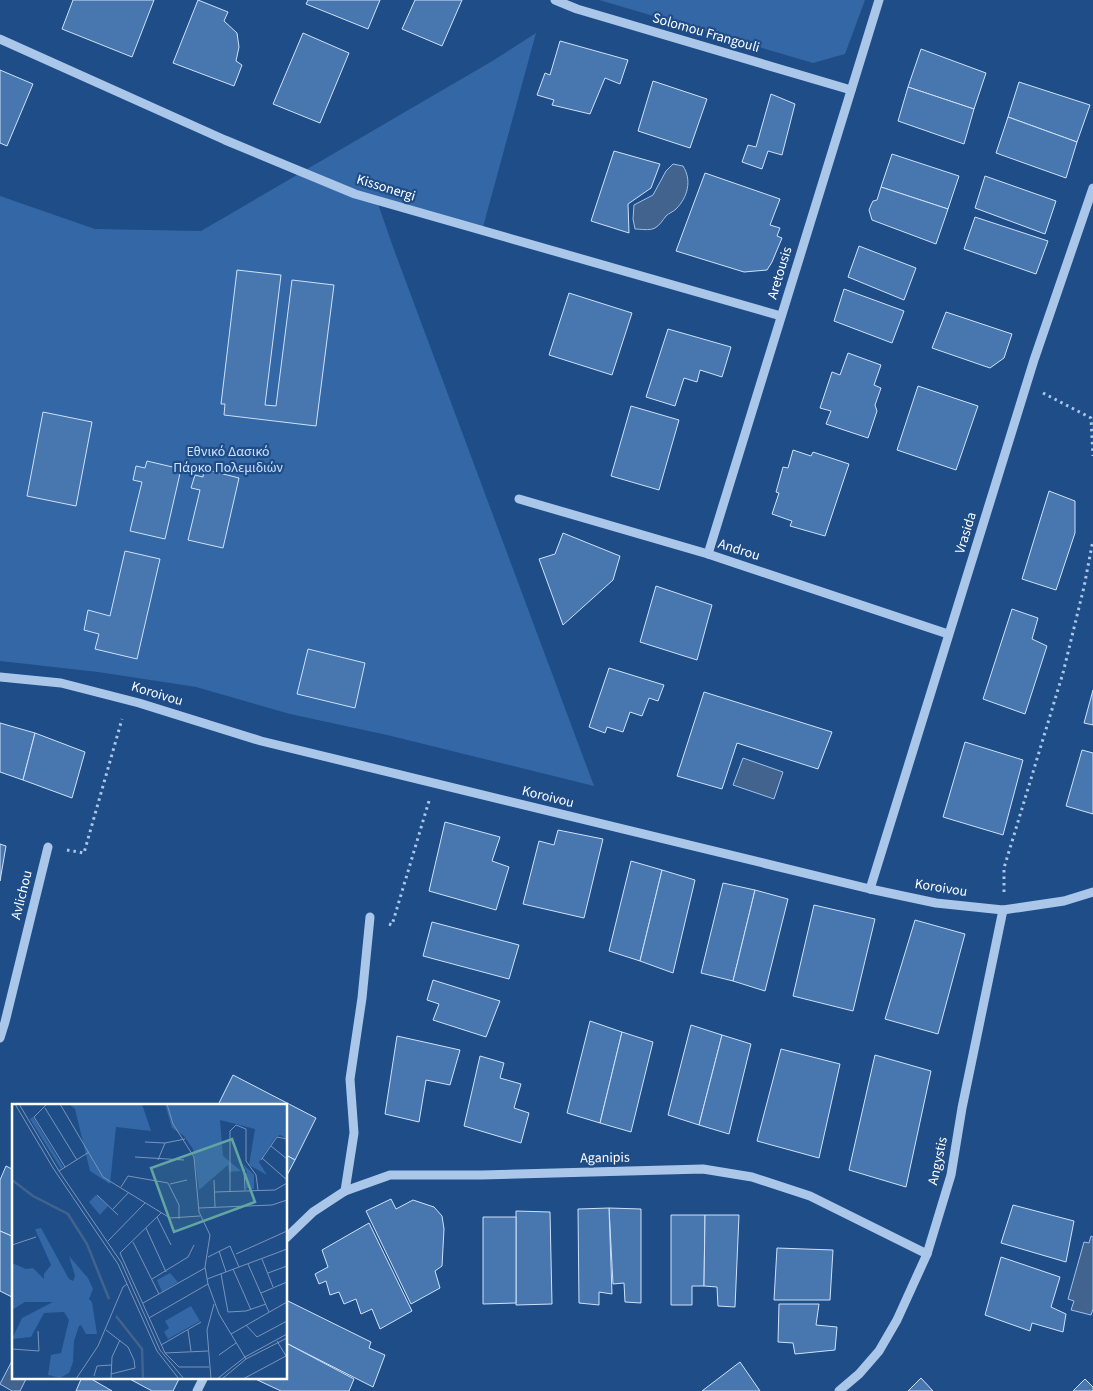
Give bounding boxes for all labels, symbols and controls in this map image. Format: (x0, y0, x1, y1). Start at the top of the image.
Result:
street label: Solomou Frangouli (650, 8, 762, 58)
street label: Kissonergi (354, 170, 418, 206)
street label: Aretousis (763, 244, 798, 302)
park label: Εθνικό Δασικό Πάρκο Πολεμιδιών (173, 442, 283, 478)
street label: Vrasida (950, 510, 982, 556)
street label: Androu (715, 534, 763, 566)
street label: Koroivou (129, 677, 185, 711)
street label: Koroivou (520, 781, 576, 813)
street label: Avlichou (6, 868, 38, 922)
street label: Koroivou (913, 874, 969, 902)
inset map (12, 1104, 288, 1378)
street label: Angystis (923, 1135, 953, 1187)
street label: Aganipis (580, 1148, 630, 1168)

